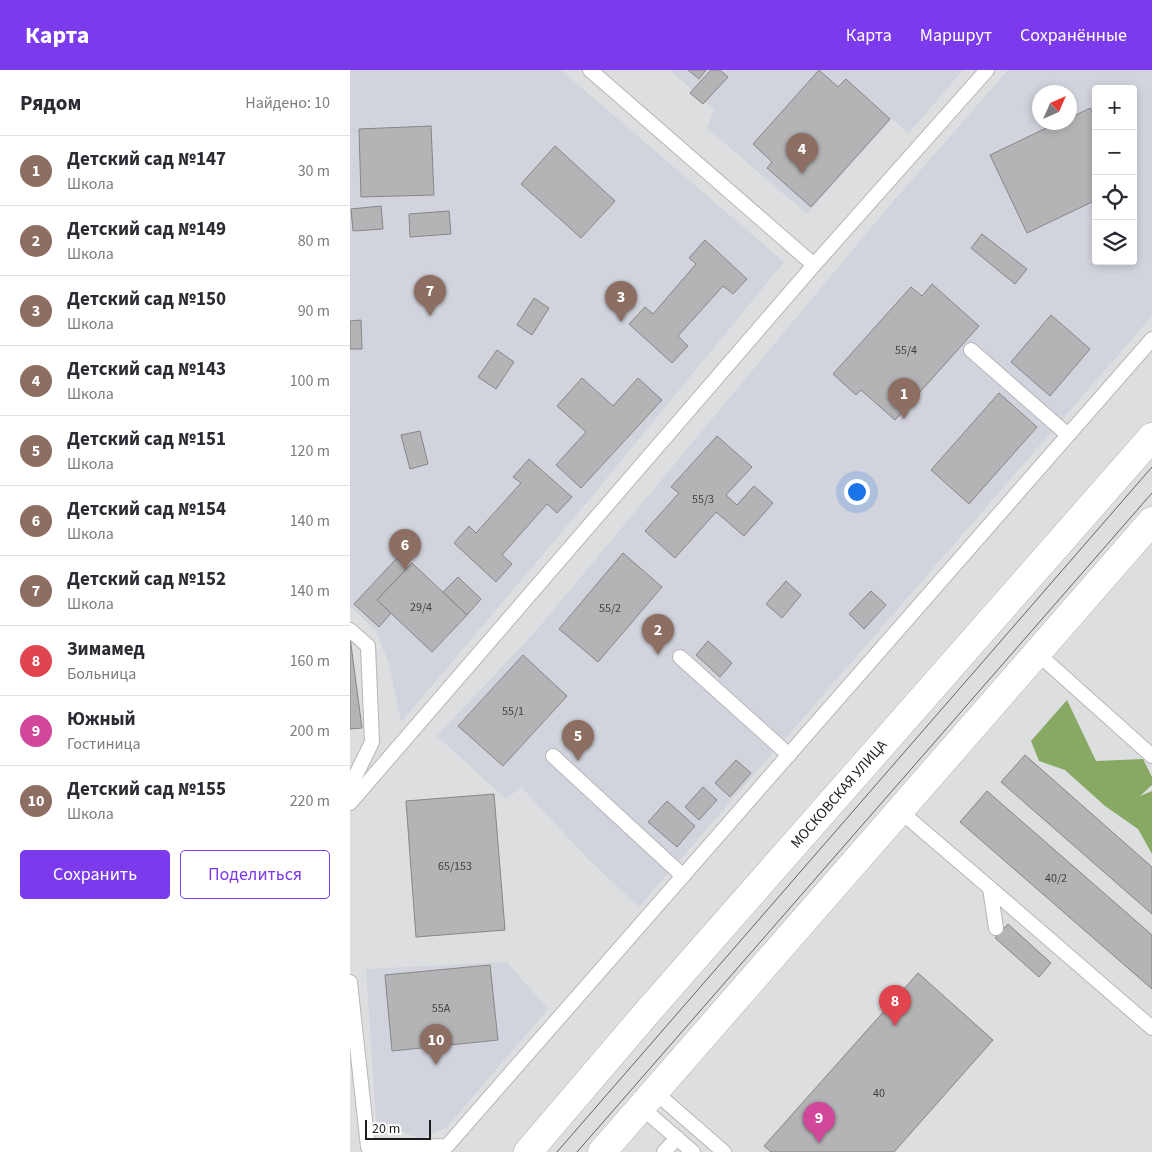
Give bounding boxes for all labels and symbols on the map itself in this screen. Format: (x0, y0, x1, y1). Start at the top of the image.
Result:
north arrow (1032, 85, 1077, 130)
pin: 4 (786, 133, 818, 174)
pin: 7 (414, 275, 446, 316)
pin: 3 (605, 281, 637, 322)
house number: 55/4 (895, 342, 917, 359)
pin: 1 (888, 378, 920, 419)
your location (844, 479, 870, 505)
house number: 55/3 (692, 491, 714, 508)
pin: 6 (389, 529, 421, 570)
house number: 29/4 (410, 599, 432, 616)
house number: 55/2 (599, 600, 621, 617)
pin: 2 (642, 614, 674, 655)
house number: 55/1 (502, 703, 524, 720)
pin: 5 (562, 720, 594, 761)
street label: МОСКОВСКАЯ УЛИЦА (786, 735, 893, 853)
house number: 65/153 (438, 858, 472, 875)
house number: 40/2 (1045, 870, 1067, 887)
pin: 8 (879, 985, 911, 1026)
house number: 55А (432, 1000, 451, 1017)
pin: 10 (420, 1024, 452, 1065)
house number: 40 (873, 1085, 885, 1102)
pin: 9 (803, 1102, 835, 1143)
scale bar (365, 1117, 431, 1140)

